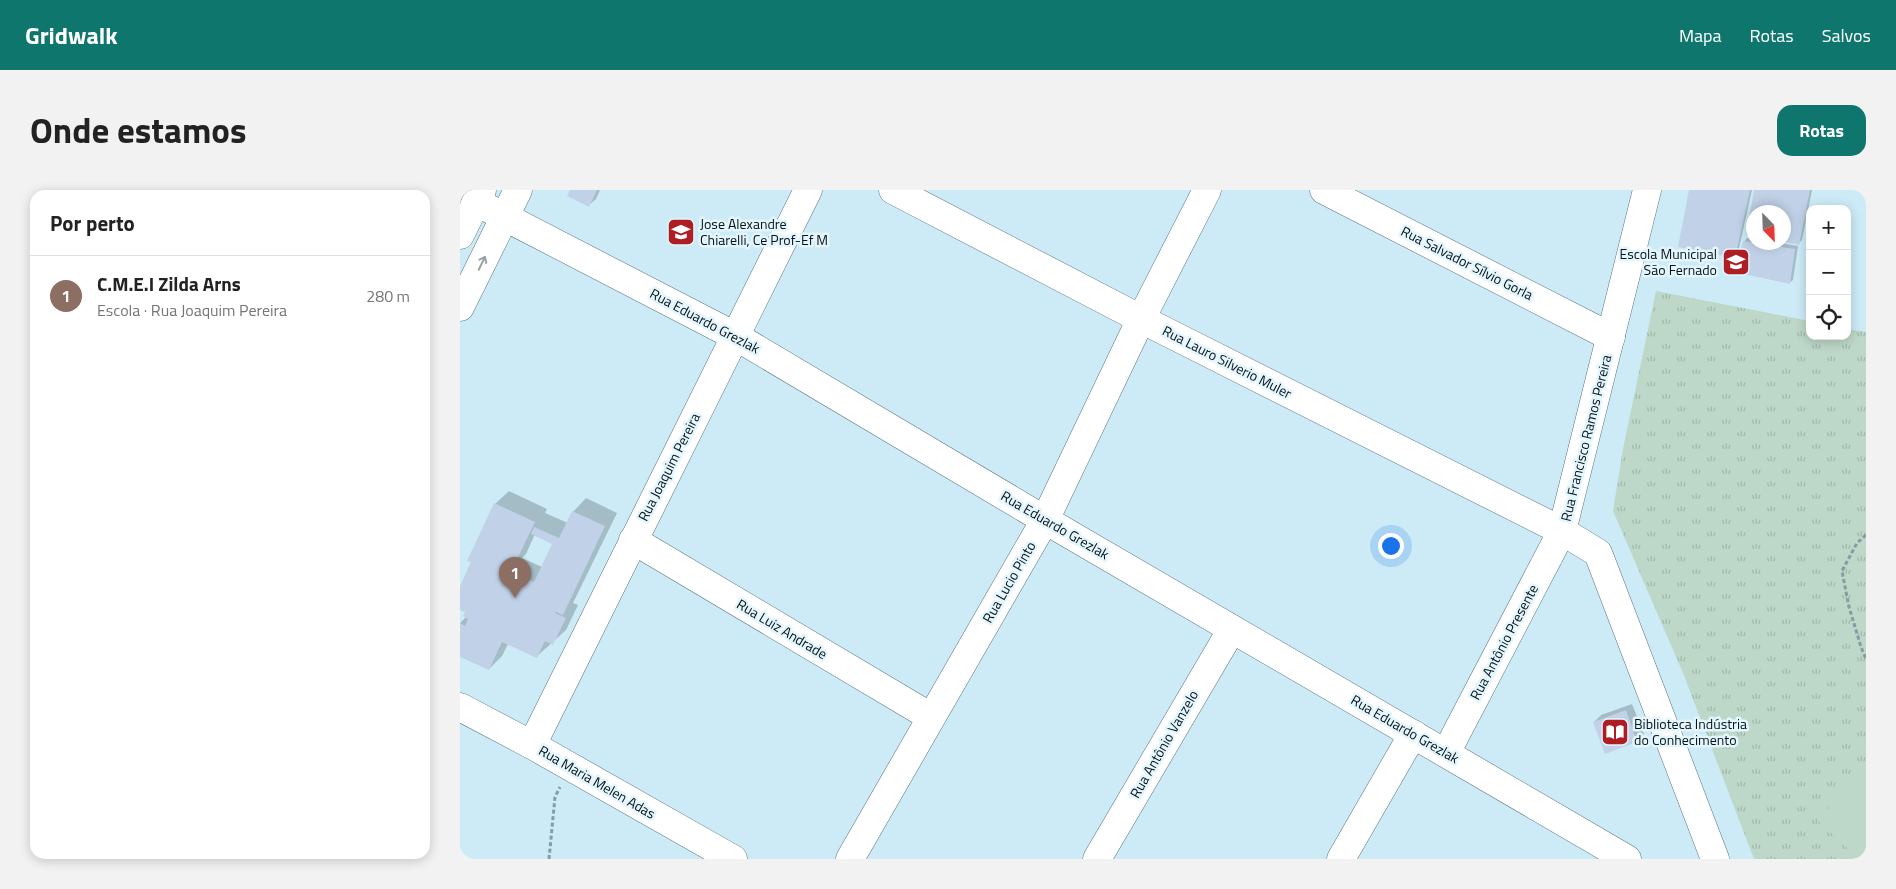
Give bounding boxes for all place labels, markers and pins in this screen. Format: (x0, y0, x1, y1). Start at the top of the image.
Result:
place label: Jose Alexandre Chiarelli, Ce Prof-Ef M (700, 213, 828, 250)
school or university icon: Jose Alexandre Chiarelli, Ce Prof-Ef M (666, 217, 696, 247)
place label: Escola Municipal São Fernado (1619, 243, 1717, 280)
school or university icon: Escola Municipal São Fernado (1721, 247, 1751, 277)
pin: 1 (499, 557, 531, 598)
place label: Biblioteca Indústria do Conhecimento (1634, 713, 1747, 750)
library icon: Biblioteca Indústria do Conhecimento (1600, 717, 1630, 747)

